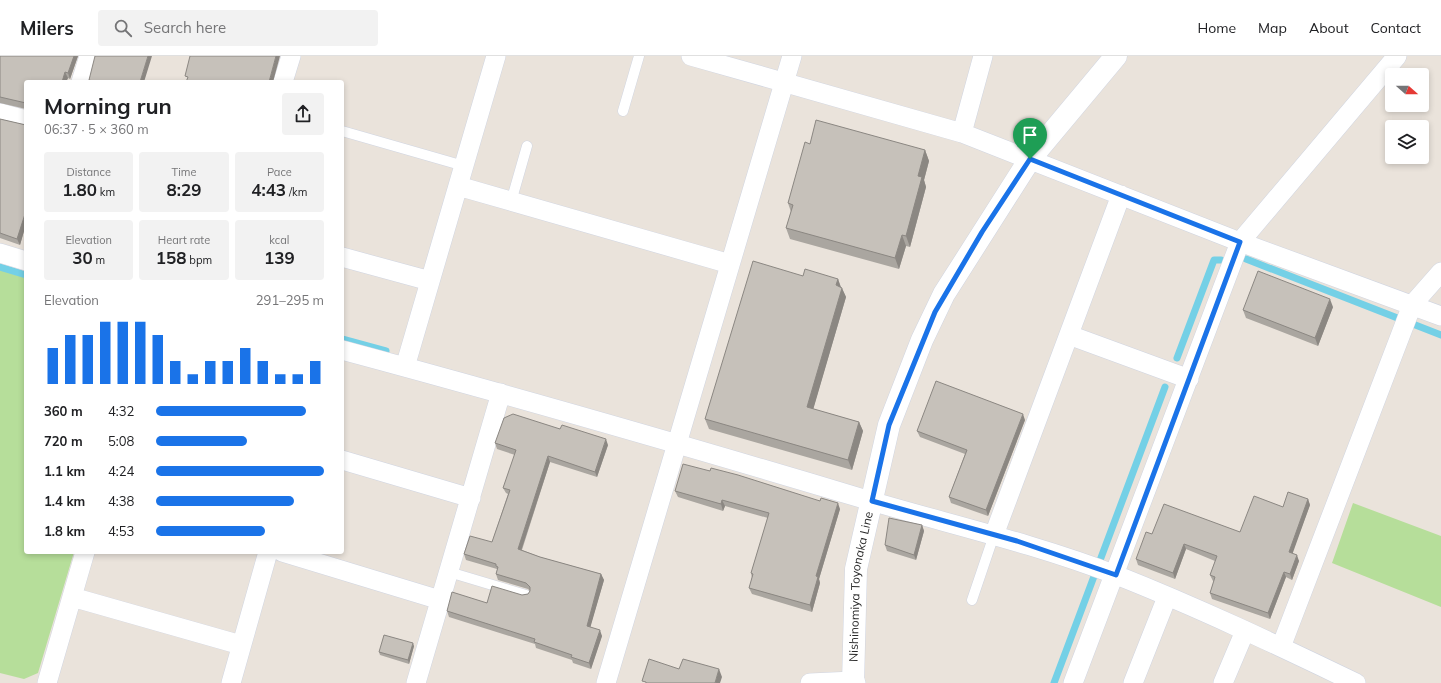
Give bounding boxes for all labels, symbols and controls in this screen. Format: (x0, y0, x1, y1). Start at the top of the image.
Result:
search box (98, 10, 378, 46)
text: Milers (20, 16, 74, 40)
icon: search (112, 17, 134, 39)
text: Search here (144, 18, 226, 37)
text: Home (1197, 19, 1236, 37)
text: Map (1258, 19, 1287, 37)
text: About (1309, 19, 1349, 37)
text: Contact (1371, 19, 1421, 37)
north arrow (1385, 68, 1429, 112)
map controls (1385, 68, 1429, 164)
text: Morning run (44, 92, 172, 120)
button: share (282, 93, 324, 135)
pin (1013, 118, 1047, 159)
button: layers (1385, 120, 1429, 164)
text: 06:37 · 5 × 360 m (44, 121, 149, 137)
icon: arrive (1019, 124, 1041, 146)
text: Distance (66, 165, 111, 179)
text: Time (172, 165, 196, 179)
text: Pace (267, 165, 292, 179)
text: 1.80 (62, 179, 97, 200)
text: 8:29 (167, 179, 201, 200)
text: 4:43 (251, 179, 286, 200)
text: km (97, 185, 115, 199)
text: /km (286, 185, 307, 199)
text: Elevation (65, 233, 112, 247)
text: Heart rate (158, 233, 210, 247)
text: kcal (269, 233, 289, 247)
text: 30 (72, 247, 93, 268)
text: 158 (156, 247, 186, 268)
text: 139 (264, 247, 295, 268)
text: m (93, 253, 105, 267)
text: bpm (186, 253, 212, 267)
text: Elevation (44, 292, 99, 308)
text: 291–295 m (256, 292, 324, 308)
text: 360 m (44, 403, 83, 419)
text: 4:32 (108, 403, 134, 419)
text: 720 m (44, 433, 83, 449)
text: 5:08 (108, 433, 134, 449)
text: 1.1 km (44, 463, 85, 479)
text: 4:24 (108, 463, 134, 479)
text: 1.4 km (44, 493, 85, 509)
text: 4:38 (108, 493, 134, 509)
street label: Nishinomiya Toyonaka Line (846, 510, 876, 662)
text: 1.8 km (44, 523, 85, 539)
text: 4:53 (108, 523, 134, 539)

